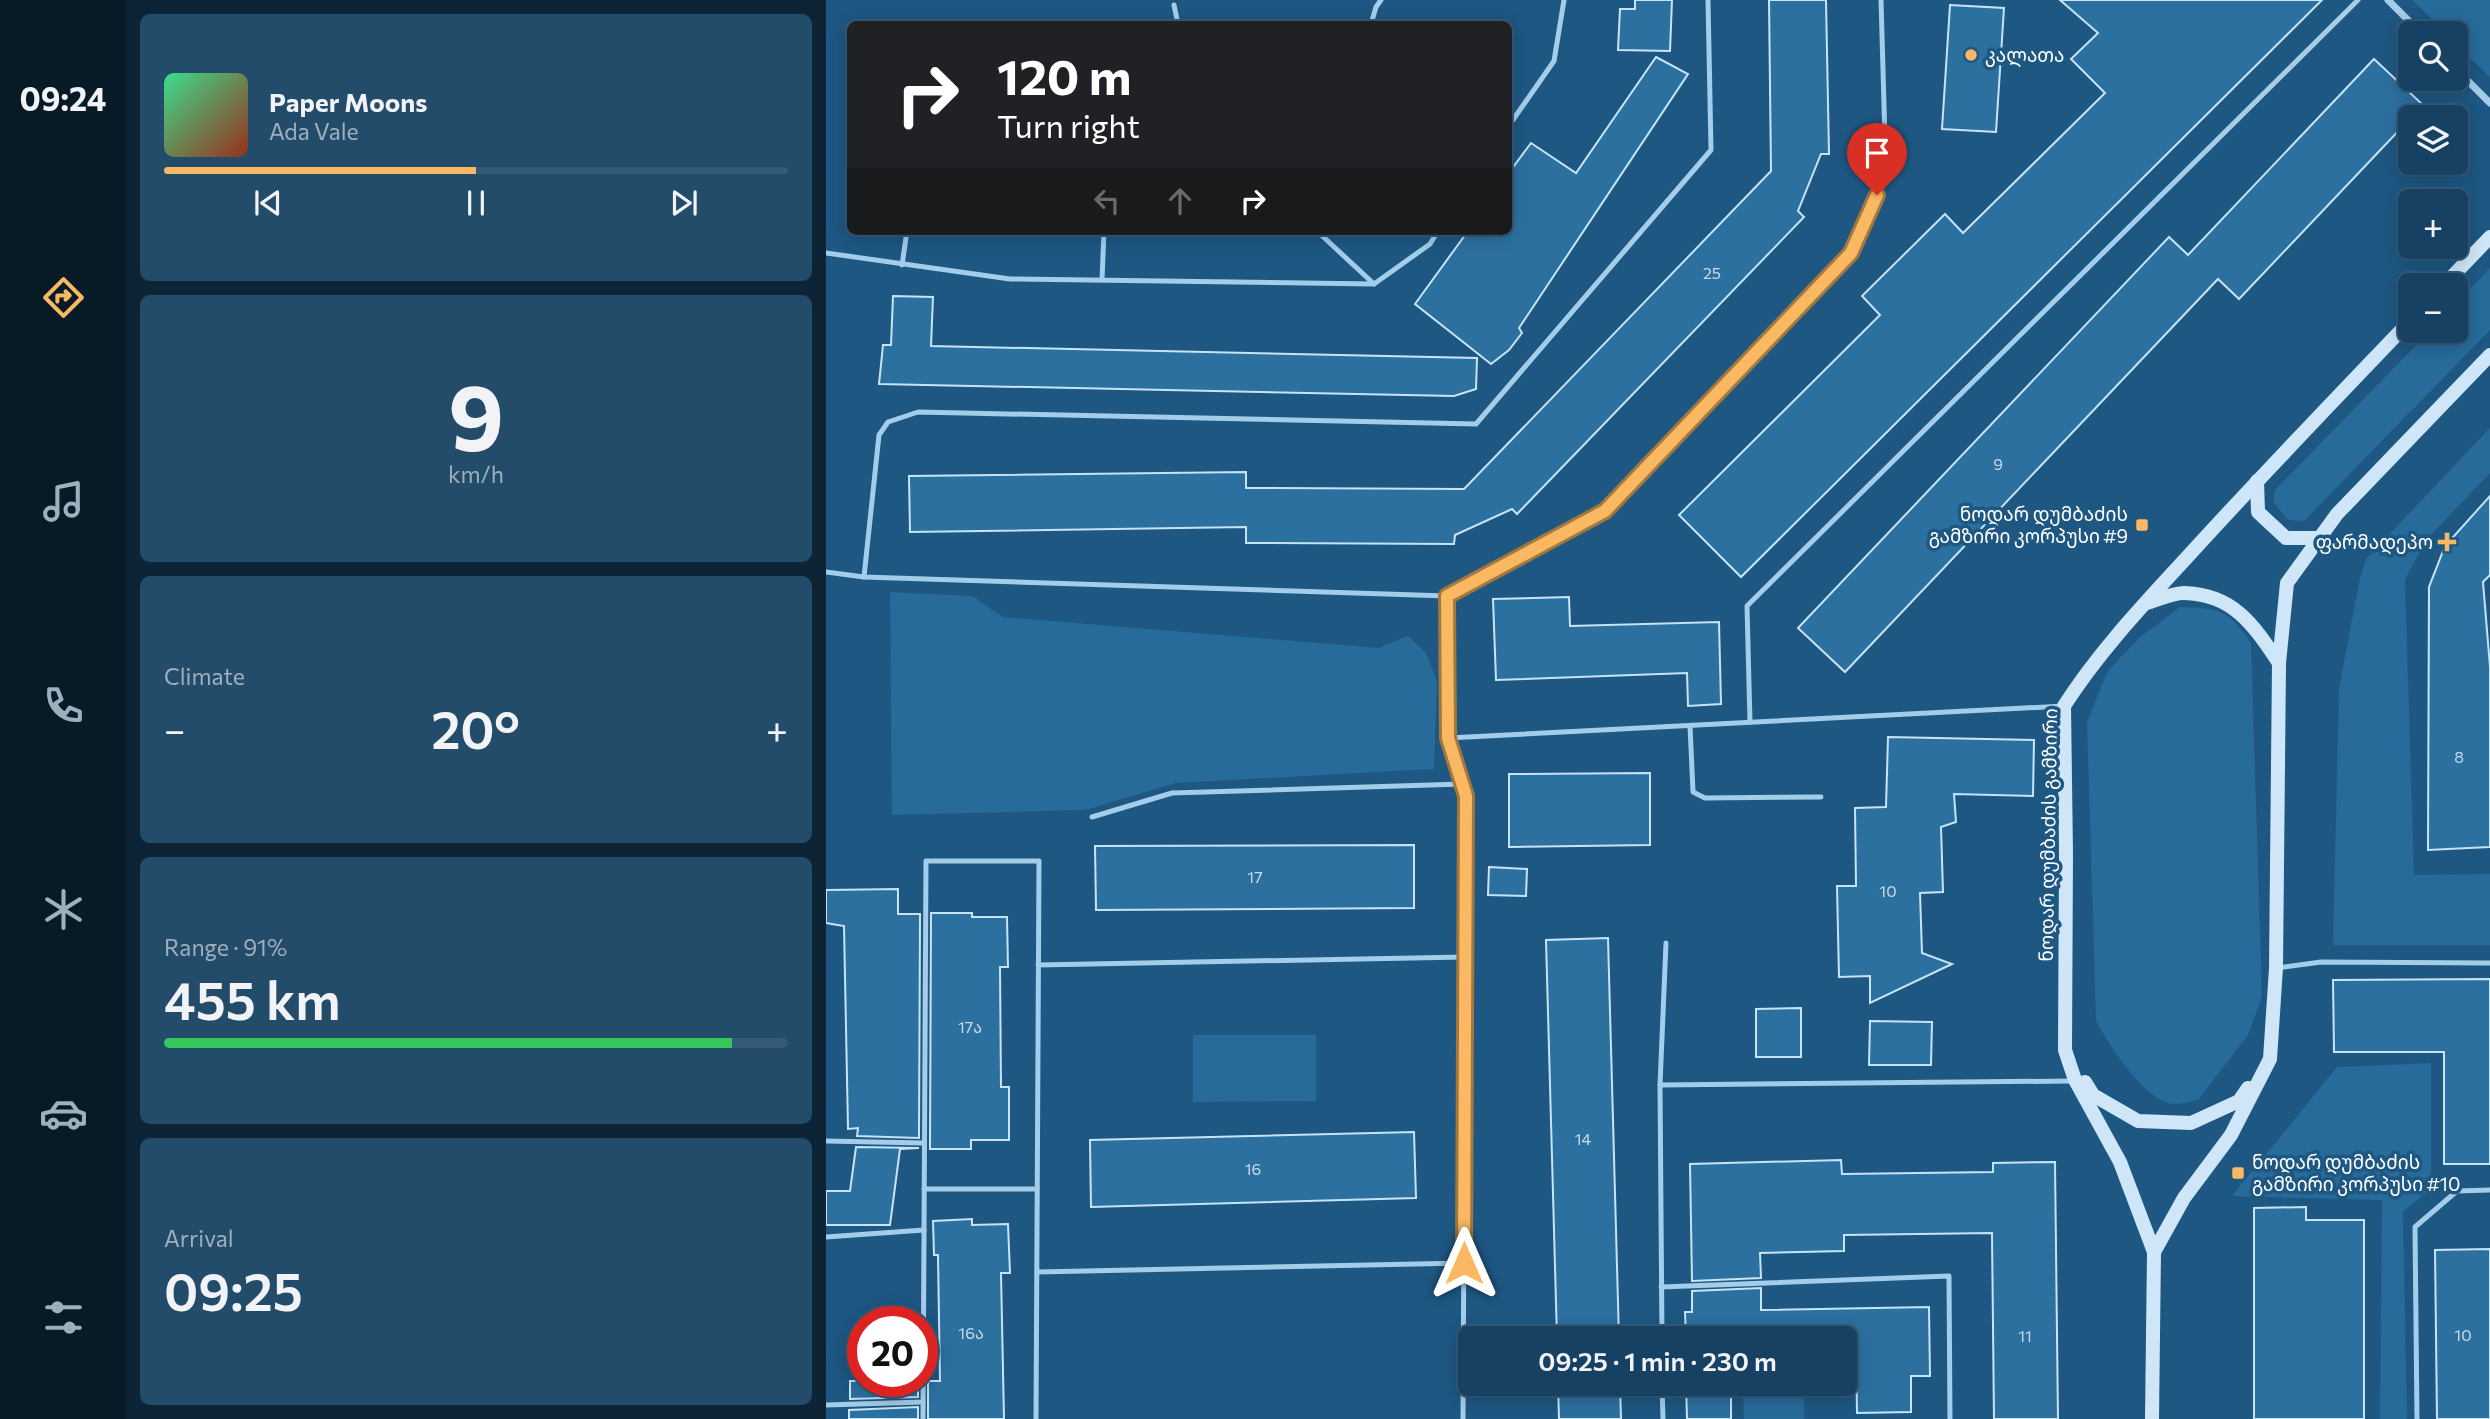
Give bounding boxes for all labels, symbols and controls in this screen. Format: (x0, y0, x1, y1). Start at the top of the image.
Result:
map controls (2398, 21, 2468, 343)
button: search (2398, 21, 2468, 91)
place label: კალათა (1985, 43, 2064, 68)
text: 120 m (997, 45, 1131, 105)
marker: კალათა (1963, 47, 1979, 63)
icon: right (882, 49, 973, 140)
text: 09:24 (20, 78, 106, 118)
text: Paper Moons (269, 86, 427, 117)
text: Turn right (997, 105, 1140, 145)
button: layers (2398, 105, 2468, 175)
text: Ada Vale (269, 117, 359, 145)
pin (1847, 123, 1907, 195)
icon: arrive (1858, 134, 1896, 172)
icon: left (1088, 182, 1126, 220)
icon: ahead (1161, 182, 1199, 220)
icon: right (1234, 182, 1272, 220)
icon: previous (249, 184, 287, 222)
icon: pause (457, 184, 495, 222)
icon: next (665, 184, 703, 222)
button: + (2398, 189, 2468, 259)
house number: 25 (1703, 263, 1721, 282)
icon: directions (39, 273, 88, 322)
button: − (2398, 273, 2468, 343)
text: 9 (448, 358, 504, 470)
house number: 9 (1993, 454, 2003, 473)
text: km/h (448, 460, 504, 488)
icon: music (39, 477, 88, 526)
place label: ნოდარ დუმბაძის გამზირი კორპუსი #9 (1929, 502, 2128, 548)
marker: ნოდარ დუმბაძის გამზირი კორპუსი #9 (2134, 517, 2150, 533)
place label: ფარმადეპო (2316, 530, 2433, 555)
marker: ფარმადეპო (2439, 534, 2455, 550)
text: Climate (164, 662, 245, 690)
icon: phone (39, 681, 88, 730)
text: 20° (431, 696, 520, 760)
text: − (164, 705, 186, 752)
text: + (766, 705, 788, 752)
street label: ნოდარ დუმბაძის გამზირი (2034, 708, 2063, 962)
house number: 8 (2454, 747, 2464, 766)
house number: 17 (1247, 867, 1263, 886)
house number: 10 (1879, 881, 1897, 900)
icon: climate (39, 885, 88, 934)
text: Range · 91% (164, 933, 287, 961)
text: 455 km (164, 967, 341, 1031)
house number: 17ა (958, 1017, 982, 1036)
icon: car (39, 1089, 88, 1138)
house number: 14 (1575, 1129, 1592, 1148)
place label: ნოდარ დუმბაძის გამზირი კორპუსი #10 (2252, 1150, 2460, 1196)
house number: 16 (1245, 1159, 1261, 1178)
marker: ნოდარ დუმბაძის გამზირი კორპუსი #10 (2230, 1165, 2246, 1181)
text: Arrival (164, 1224, 234, 1252)
position arrow (1427, 1226, 1501, 1300)
text: 09:25 (164, 1258, 303, 1322)
icon: filters (39, 1293, 88, 1342)
speed limit sign: 20 (847, 1306, 938, 1397)
house number: 16ა (958, 1323, 984, 1342)
house number: 10 (2454, 1325, 2472, 1344)
house number: 11 (2018, 1326, 2032, 1345)
text: 09:25 · 1 min · 230 m (1538, 1345, 1777, 1376)

